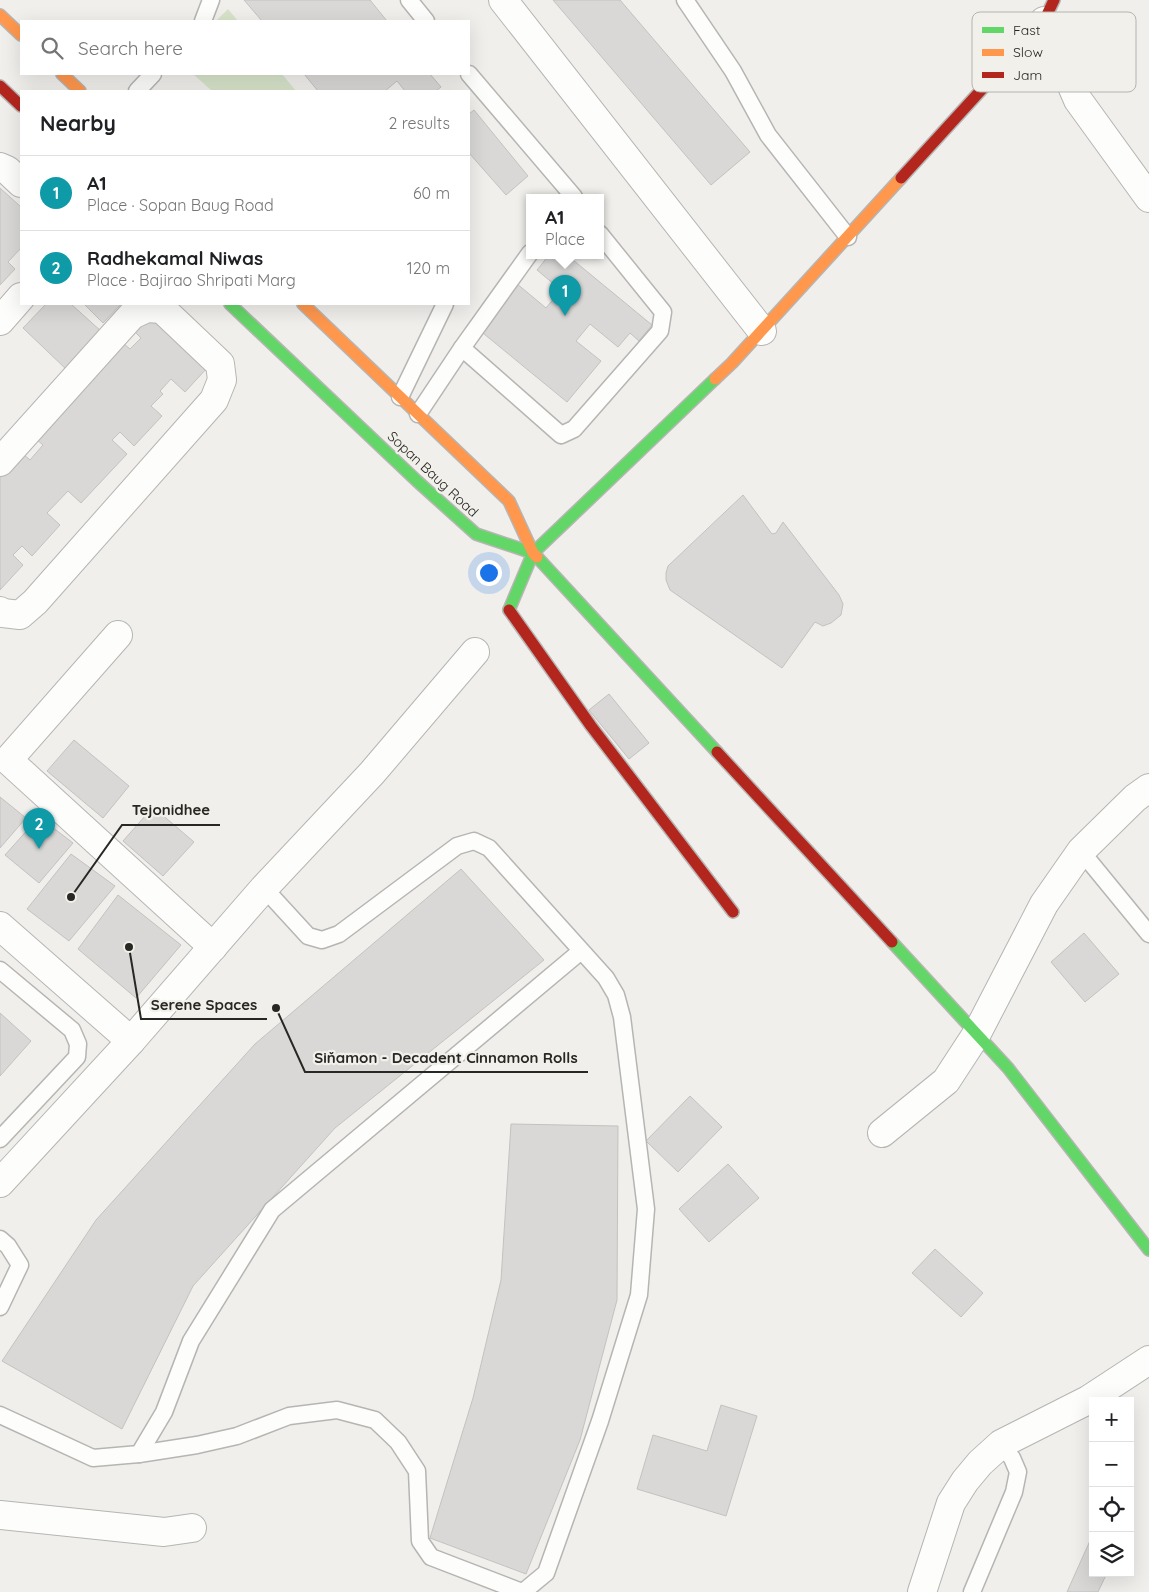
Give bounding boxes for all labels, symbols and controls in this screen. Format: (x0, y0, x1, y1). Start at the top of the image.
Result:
legend (972, 12, 1136, 92)
search box (20, 20, 470, 75)
text: Fast (1013, 21, 1041, 39)
icon: search (38, 34, 66, 62)
text: Search here (78, 36, 183, 60)
text: Slow (1013, 43, 1043, 61)
text: Jam (1013, 66, 1042, 84)
text: Nearby (40, 110, 116, 136)
text: 2 results (388, 113, 450, 133)
text: A1 (87, 171, 107, 195)
text: 1 (53, 183, 59, 203)
text: 60 m (413, 183, 450, 203)
popup (526, 194, 604, 259)
text: Place · Sopan Baug Road (87, 195, 274, 215)
text: A1 (545, 205, 564, 229)
text: Place (545, 229, 585, 249)
text: Radhekamal Niwas (87, 246, 263, 270)
text: 2 (51, 258, 61, 278)
text: 120 m (407, 258, 450, 278)
text: Place · Bajirao Shripati Marg (87, 270, 296, 290)
pin: 1 (549, 275, 581, 316)
street label: Sopan Baug Road (384, 427, 482, 521)
your location (476, 560, 502, 586)
callout: Tejonidhee (122, 795, 220, 825)
text: Tejonidhee (132, 800, 210, 819)
pin: 2 (23, 808, 55, 849)
callout: Serene Spaces (141, 989, 267, 1019)
text: Serene Spaces (151, 995, 257, 1014)
callout: Siňamon - Decadent Cinnamon Rolls (305, 1042, 588, 1072)
text: Siňamon - Decadent Cinnamon Rolls (314, 1048, 578, 1067)
map controls (1089, 1397, 1134, 1577)
button: + (1089, 1397, 1134, 1442)
button: − (1089, 1442, 1134, 1487)
button: locate (1089, 1487, 1134, 1532)
button: layers (1089, 1532, 1134, 1577)

